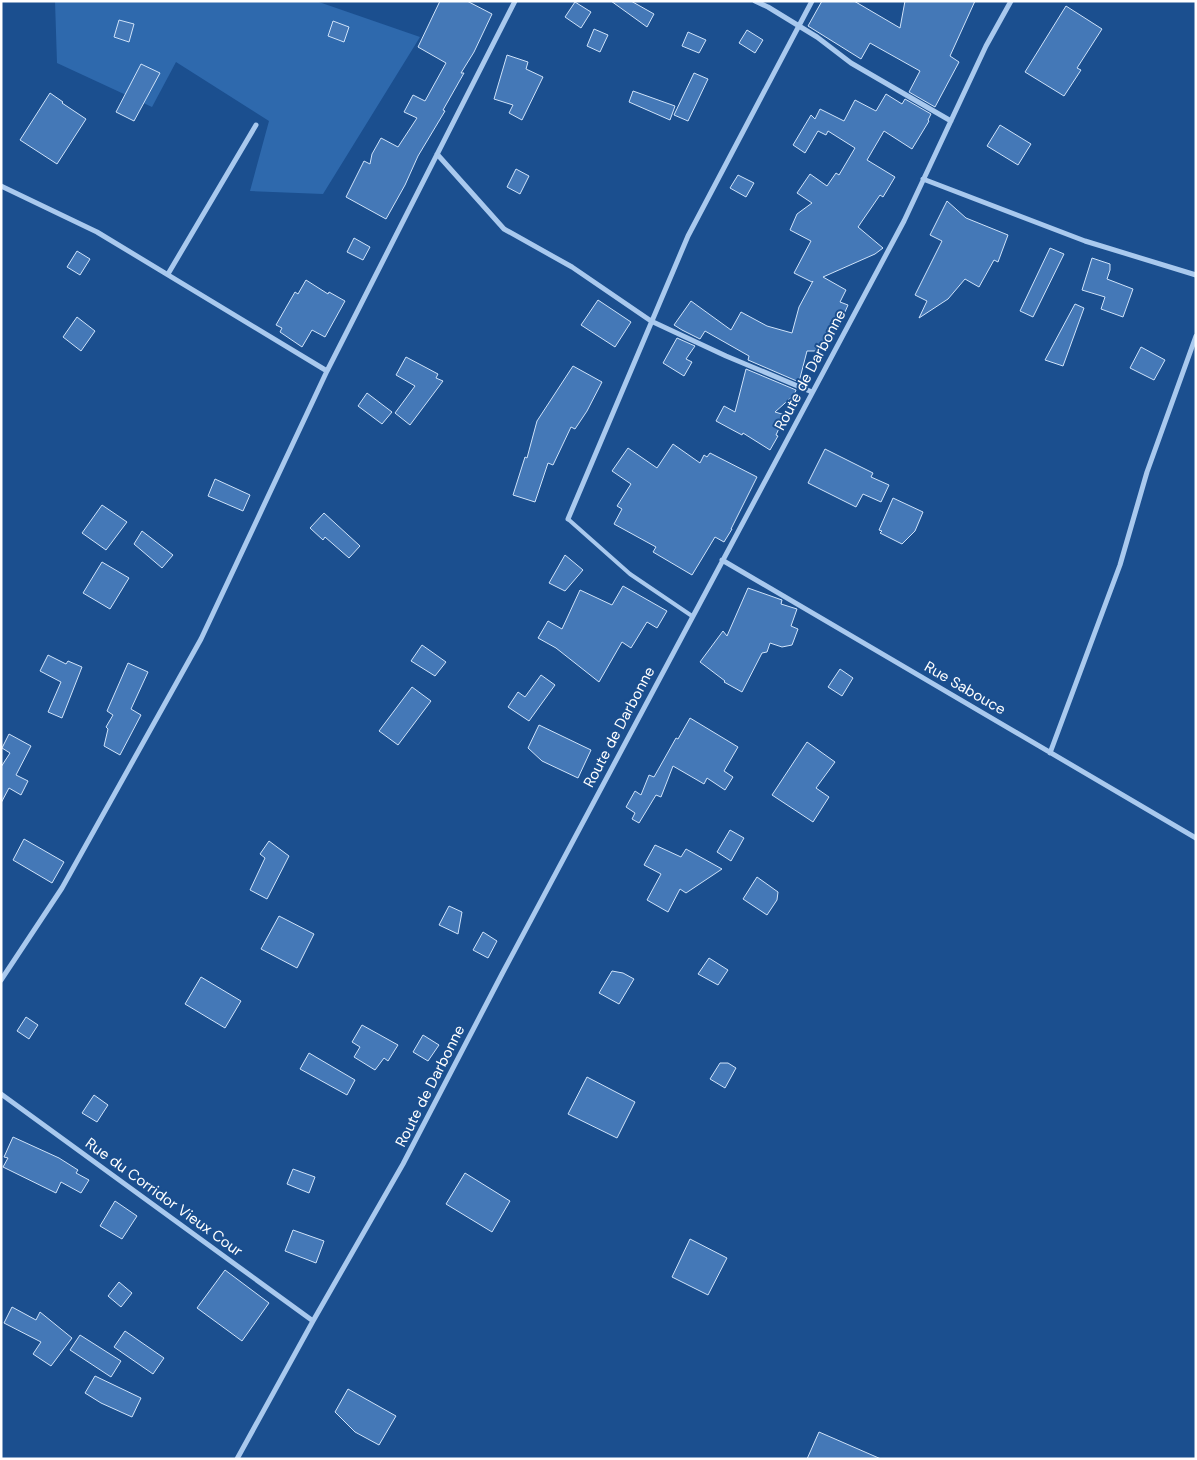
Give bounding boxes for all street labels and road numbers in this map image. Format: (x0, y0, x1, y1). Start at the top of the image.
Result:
street label: Route de Darbonne (770, 306, 850, 434)
street label: Rue Sabouce (921, 657, 1009, 719)
street label: Route de Darbonne (579, 663, 659, 791)
street label: Route de Darbonne (391, 1022, 469, 1150)
street label: Rue du Corridor Vieux Cour (81, 1133, 247, 1261)

